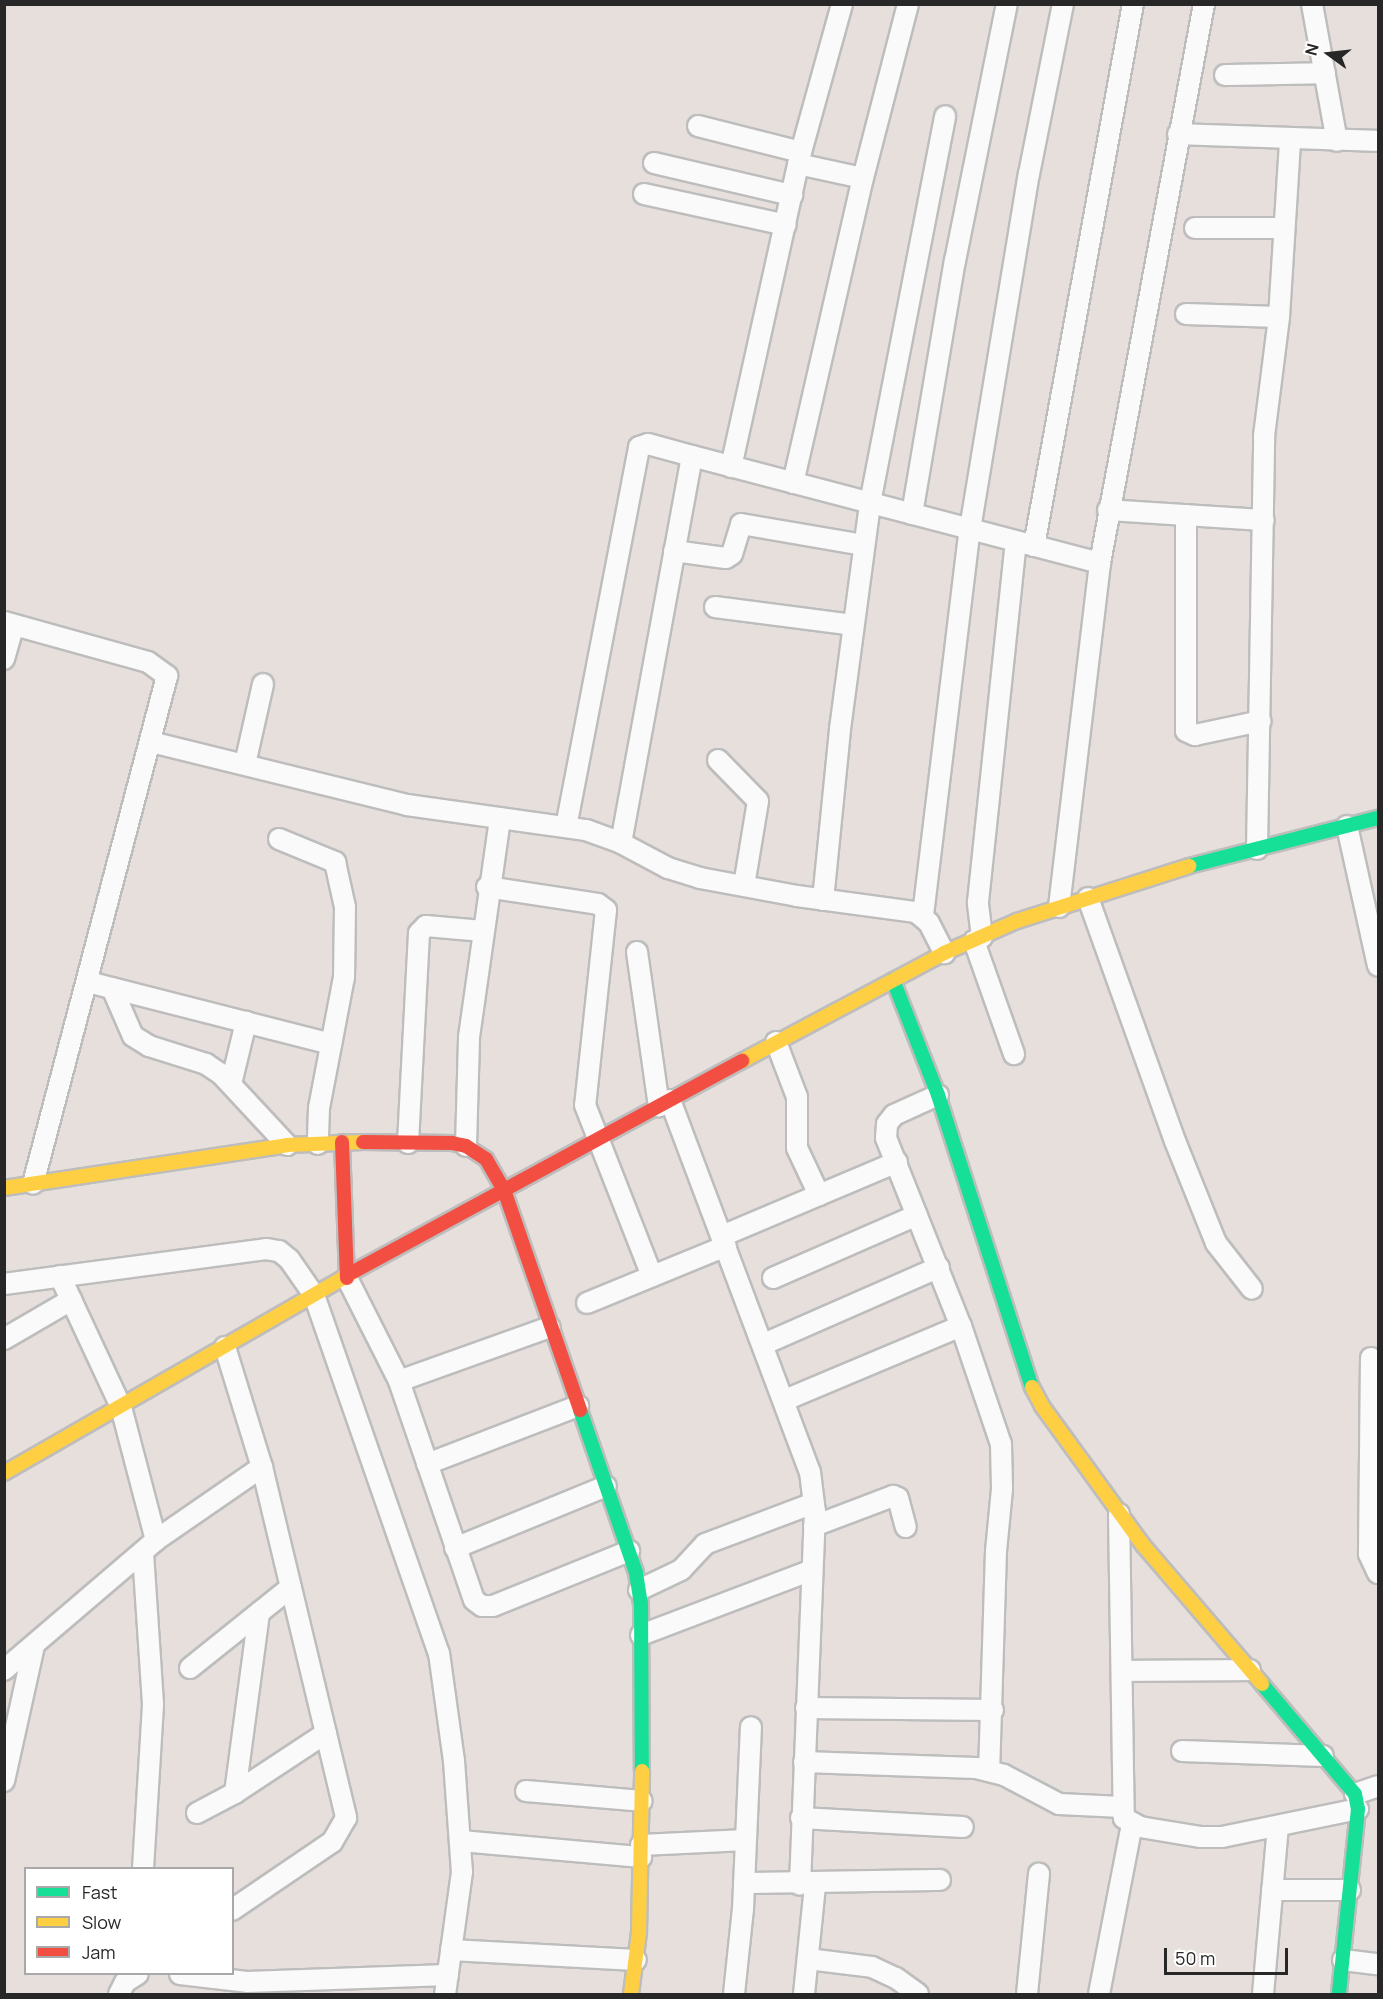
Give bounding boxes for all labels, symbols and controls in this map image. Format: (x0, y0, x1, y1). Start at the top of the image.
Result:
north arrow (1299, 24, 1359, 84)
text: N (1300, 41, 1324, 58)
legend (24, 1867, 234, 1975)
text: Fast (82, 1880, 117, 1904)
text: Slow (82, 1910, 121, 1934)
scale bar (1167, 1936, 1292, 1974)
text: Jam (82, 1940, 116, 1964)
text: 50 m (1175, 1946, 1215, 1970)

